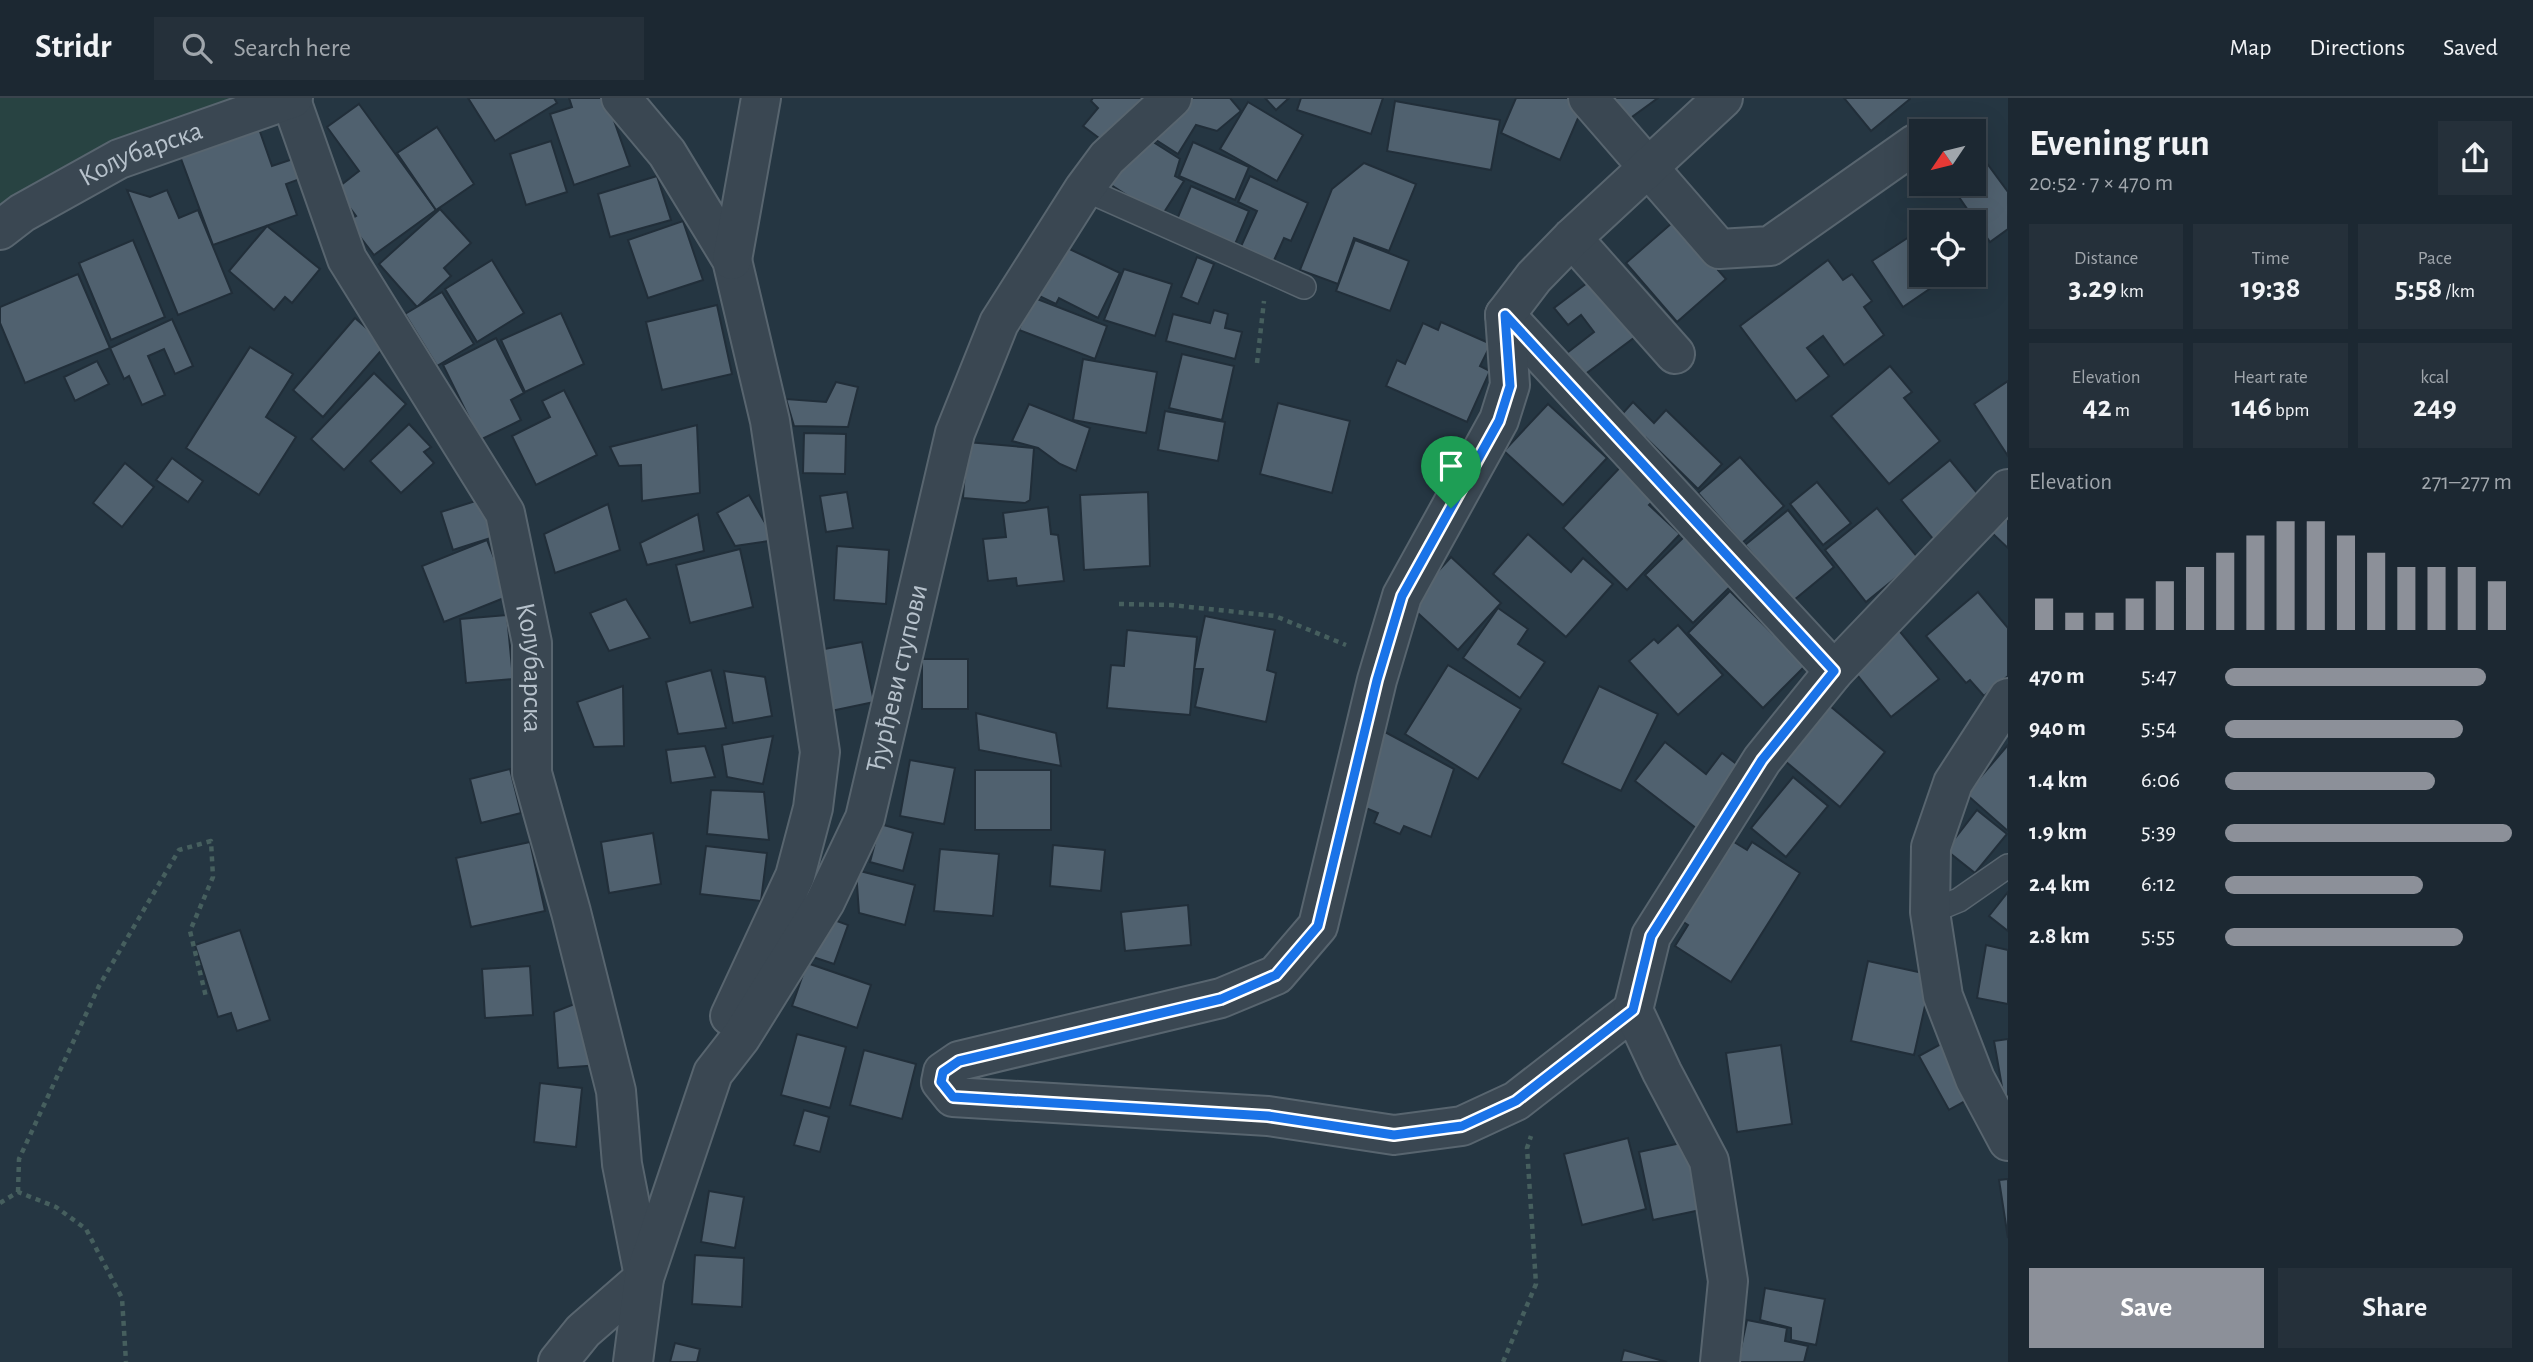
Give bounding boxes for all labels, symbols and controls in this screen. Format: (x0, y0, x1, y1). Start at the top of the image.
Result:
search box (154, 17, 644, 80)
icon: search (178, 29, 216, 67)
text: Stridr (35, 31, 112, 64)
text: Search here (234, 35, 351, 61)
text: Map (2229, 36, 2271, 60)
text: Directions (2309, 36, 2405, 60)
text: Saved (2443, 36, 2498, 60)
street label: Колубарска (74, 117, 206, 192)
north arrow (1909, 119, 1986, 196)
map controls (1909, 119, 1986, 287)
button: share (2438, 121, 2512, 195)
text: Evening run (2029, 125, 2210, 163)
text: 20:52 · 7 × 470 m (2029, 172, 2173, 195)
button: locate (1909, 210, 1986, 287)
text: Distance (2074, 249, 2138, 268)
text: Time (2252, 249, 2289, 268)
text: Pace (2418, 249, 2452, 268)
text: 3.29 (2068, 273, 2117, 303)
text: 19:38 (2241, 273, 2300, 303)
text: 5:58 (2395, 273, 2442, 303)
text: km (2117, 282, 2144, 301)
text: /km (2442, 282, 2475, 301)
text: Elevation (2072, 368, 2141, 387)
text: Heart rate (2233, 368, 2308, 387)
text: kcal (2420, 368, 2449, 387)
text: 42 (2082, 392, 2112, 422)
text: 146 (2232, 392, 2272, 422)
text: 249 (2413, 392, 2457, 422)
text: m (2112, 401, 2130, 420)
text: bpm (2272, 401, 2309, 420)
pin (1421, 436, 1481, 508)
icon: arrive (1432, 447, 1470, 485)
text: Elevation (2029, 471, 2112, 494)
text: 271–277 m (2421, 471, 2512, 494)
street label: Ђурђеви ступови (862, 581, 933, 775)
street label: Колубарска (510, 600, 546, 733)
text: 470 m (2029, 665, 2085, 688)
text: 5:47 (2141, 665, 2177, 688)
text: 940 m (2029, 717, 2086, 740)
text: 5:54 (2141, 717, 2177, 740)
text: 1.4 km (2029, 769, 2088, 792)
text: 6:06 (2141, 769, 2180, 792)
text: 1.9 km (2029, 821, 2087, 844)
text: 5:39 (2141, 821, 2176, 844)
text: 2.4 km (2029, 873, 2090, 896)
text: 6:12 (2141, 873, 2175, 896)
text: 2.8 km (2029, 925, 2090, 948)
text: 5:55 (2141, 925, 2175, 948)
button: Save (2029, 1268, 2264, 1348)
button: Share (2278, 1268, 2512, 1348)

